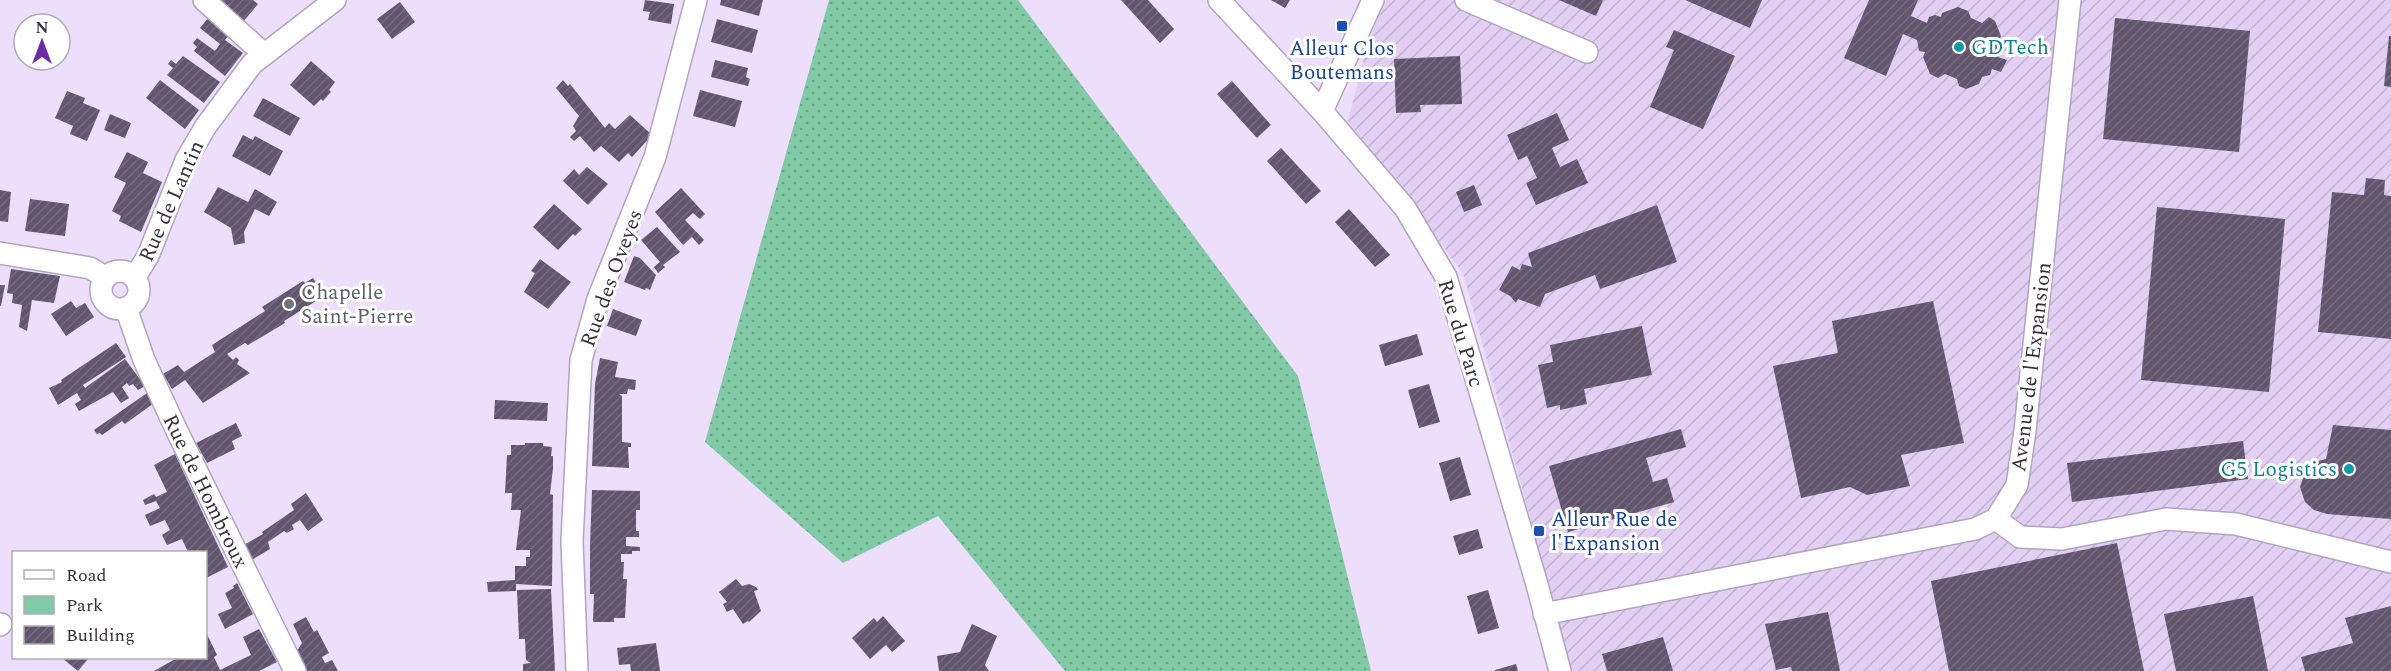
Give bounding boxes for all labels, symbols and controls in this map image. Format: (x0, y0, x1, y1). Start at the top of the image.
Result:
north arrow (12, 12, 72, 72)
text: N (35, 16, 49, 40)
marker: Alleur Clos Boutemans (1335, 19, 1349, 33)
place label: GDTech (1971, 32, 2049, 64)
place label: Alleur Clos Boutemans (1289, 33, 1395, 89)
marker: GDTech (1952, 40, 1966, 54)
street label: Rue de Lantin (131, 135, 213, 267)
street label: Rue des Oveyes (572, 205, 652, 352)
street label: Avenue de l'Expansion (2003, 260, 2061, 474)
street label: Rue du Parc (1428, 275, 1492, 391)
place label: Chapelle Saint-Pierre (301, 277, 414, 333)
marker: Chapelle Saint-Pierre (282, 297, 296, 311)
street label: Rue de Hombroux (154, 409, 256, 574)
place label: G5 Logistics (2220, 454, 2337, 486)
marker: G5 Logistics (2342, 462, 2356, 476)
place label: Alleur Rue de l'Expansion (1551, 504, 1677, 560)
marker: Alleur Rue de l'Expansion (1532, 524, 1546, 538)
legend (12, 551, 207, 659)
text: Road (66, 562, 107, 589)
text: Park (66, 592, 103, 619)
text: Building (66, 622, 135, 649)

